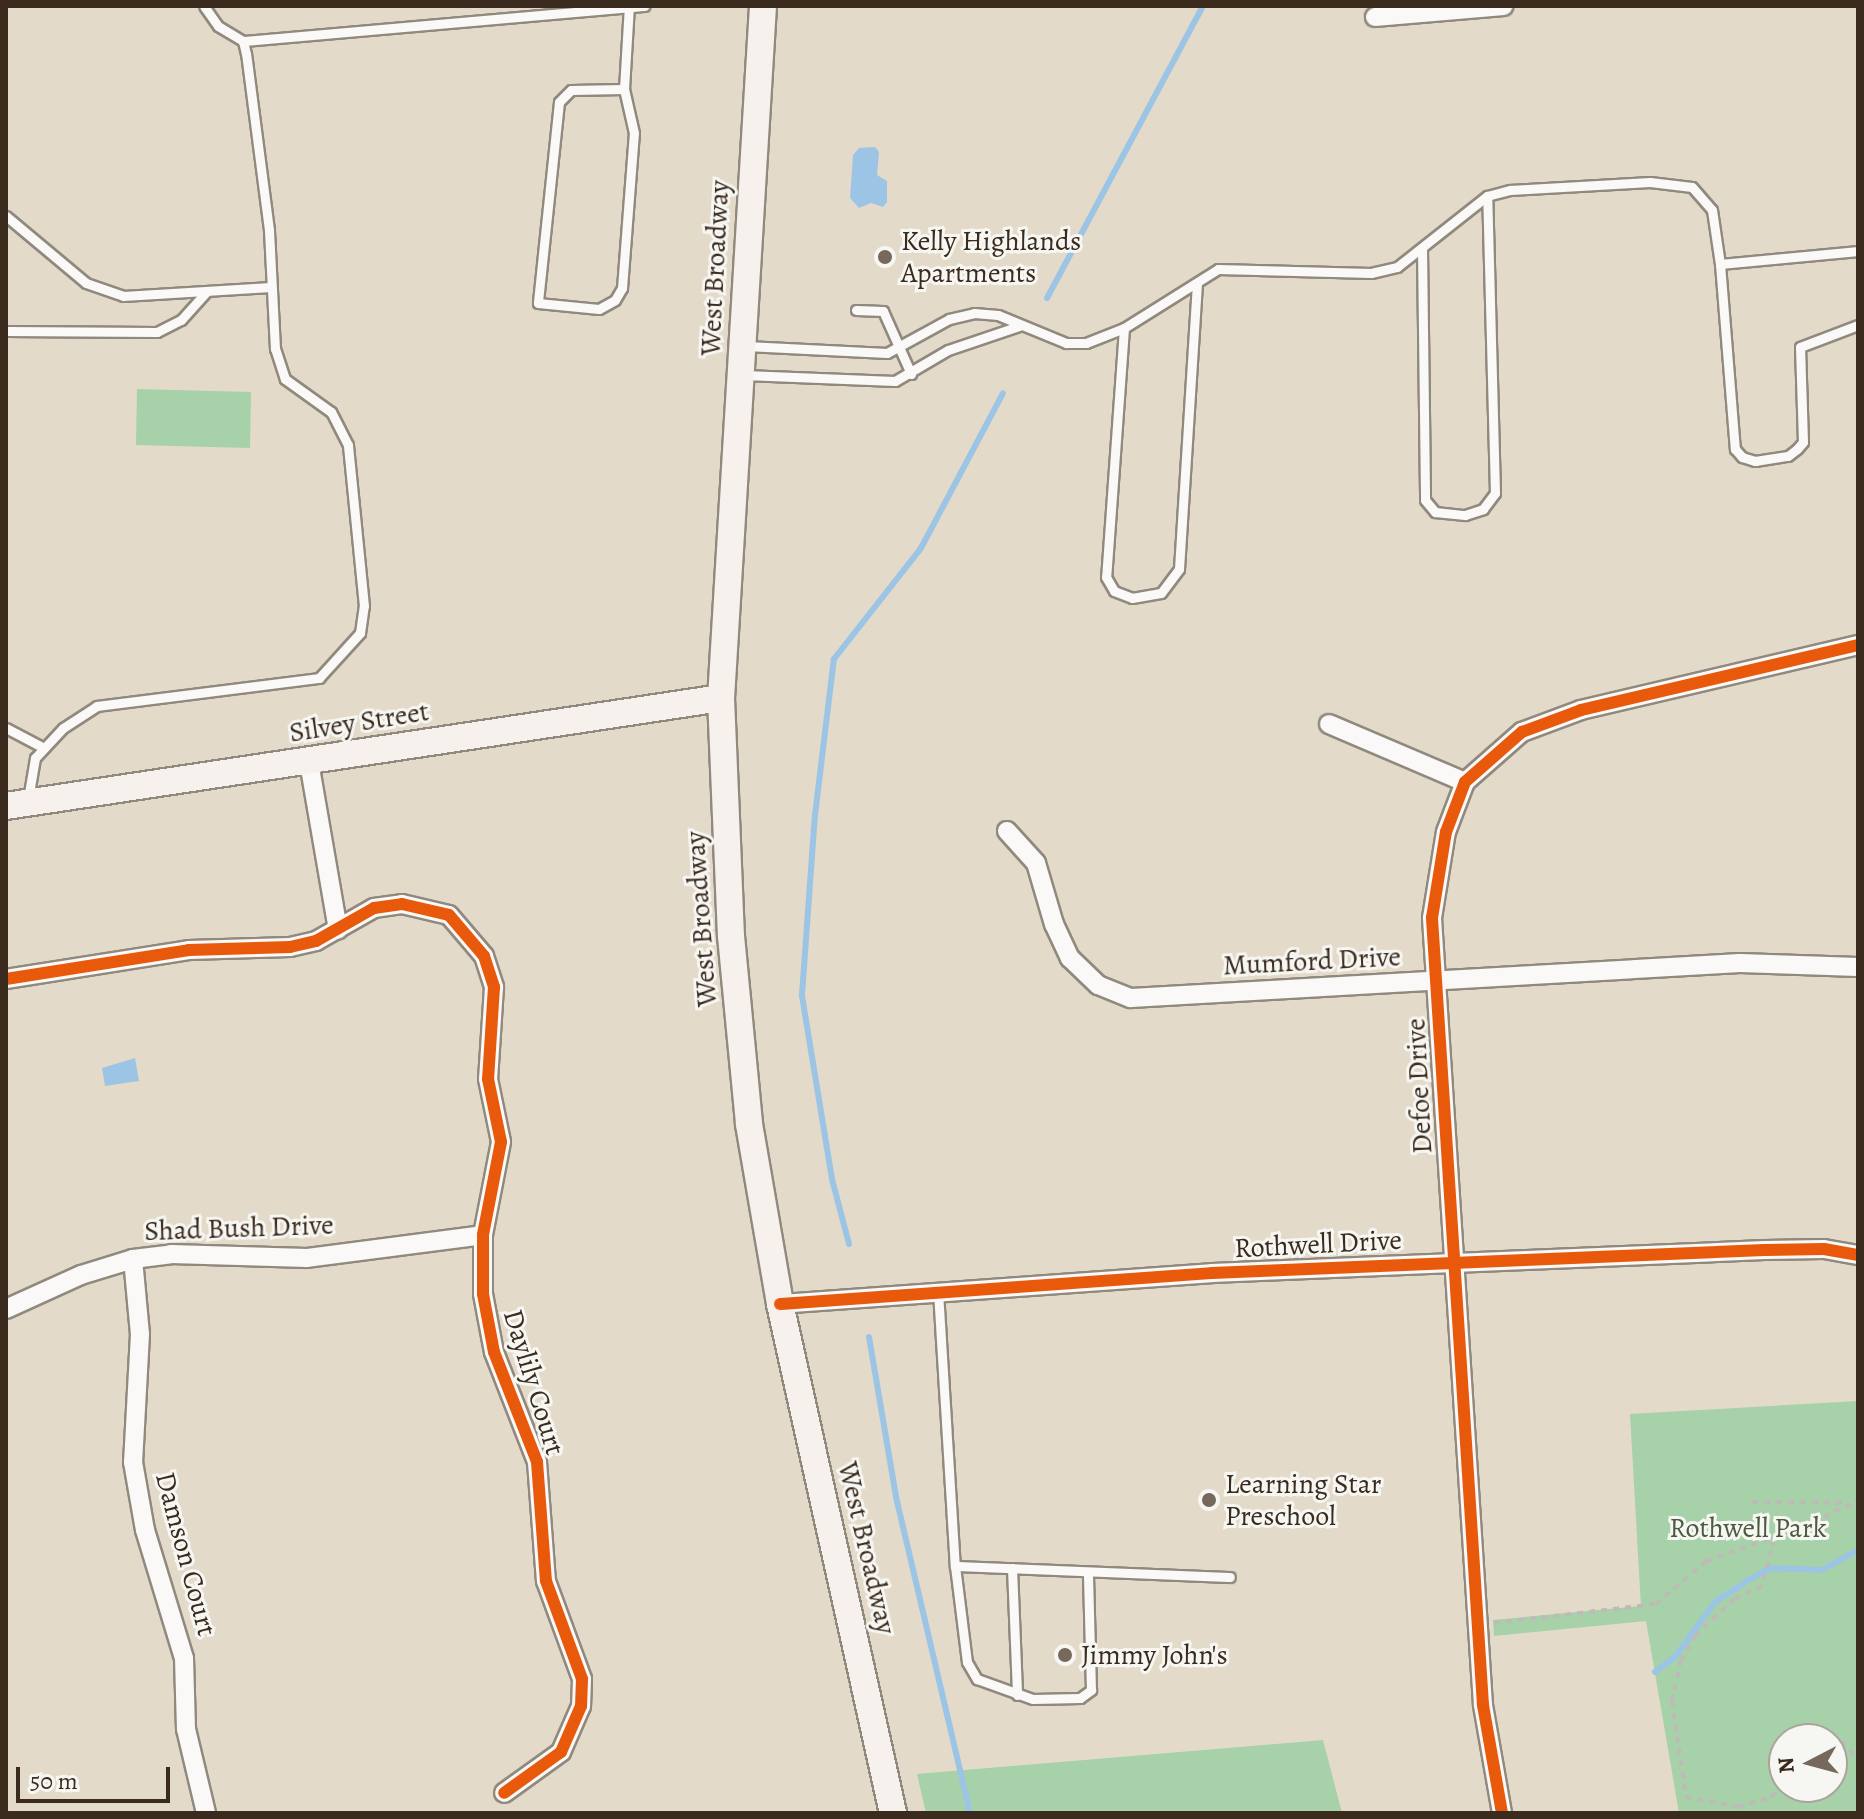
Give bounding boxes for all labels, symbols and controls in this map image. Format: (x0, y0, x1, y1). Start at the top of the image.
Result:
street label: West Broadway (694, 179, 736, 357)
place label: Kelly Highlands Apartments (901, 224, 1081, 290)
marker: Kelly Highlands Apartments (876, 248, 894, 266)
street label: Silvey Street (287, 694, 431, 750)
street label: West Broadway (678, 830, 724, 1008)
street label: Mumford Drive (1222, 940, 1402, 982)
street label: Defoe Drive (1399, 1017, 1439, 1155)
street label: Shad Bush Drive (144, 1208, 334, 1248)
street label: Rothwell Drive (1233, 1223, 1403, 1265)
street label: Daylily Court (496, 1305, 572, 1459)
street label: West Broadway (831, 1459, 903, 1637)
place label: Learning Star Preschool (1225, 1467, 1382, 1533)
street label: Damson Court (148, 1468, 224, 1640)
marker: Learning Star Preschool (1200, 1491, 1218, 1509)
park label: Rothwell Park (1669, 1511, 1827, 1545)
place label: Jimmy John's (1081, 1638, 1228, 1672)
marker: Jimmy John's (1056, 1646, 1074, 1664)
north arrow (1768, 1723, 1848, 1803)
scale bar (20, 1751, 174, 1801)
text: N (1770, 1756, 1802, 1775)
text: 50 m (30, 1765, 78, 1797)

